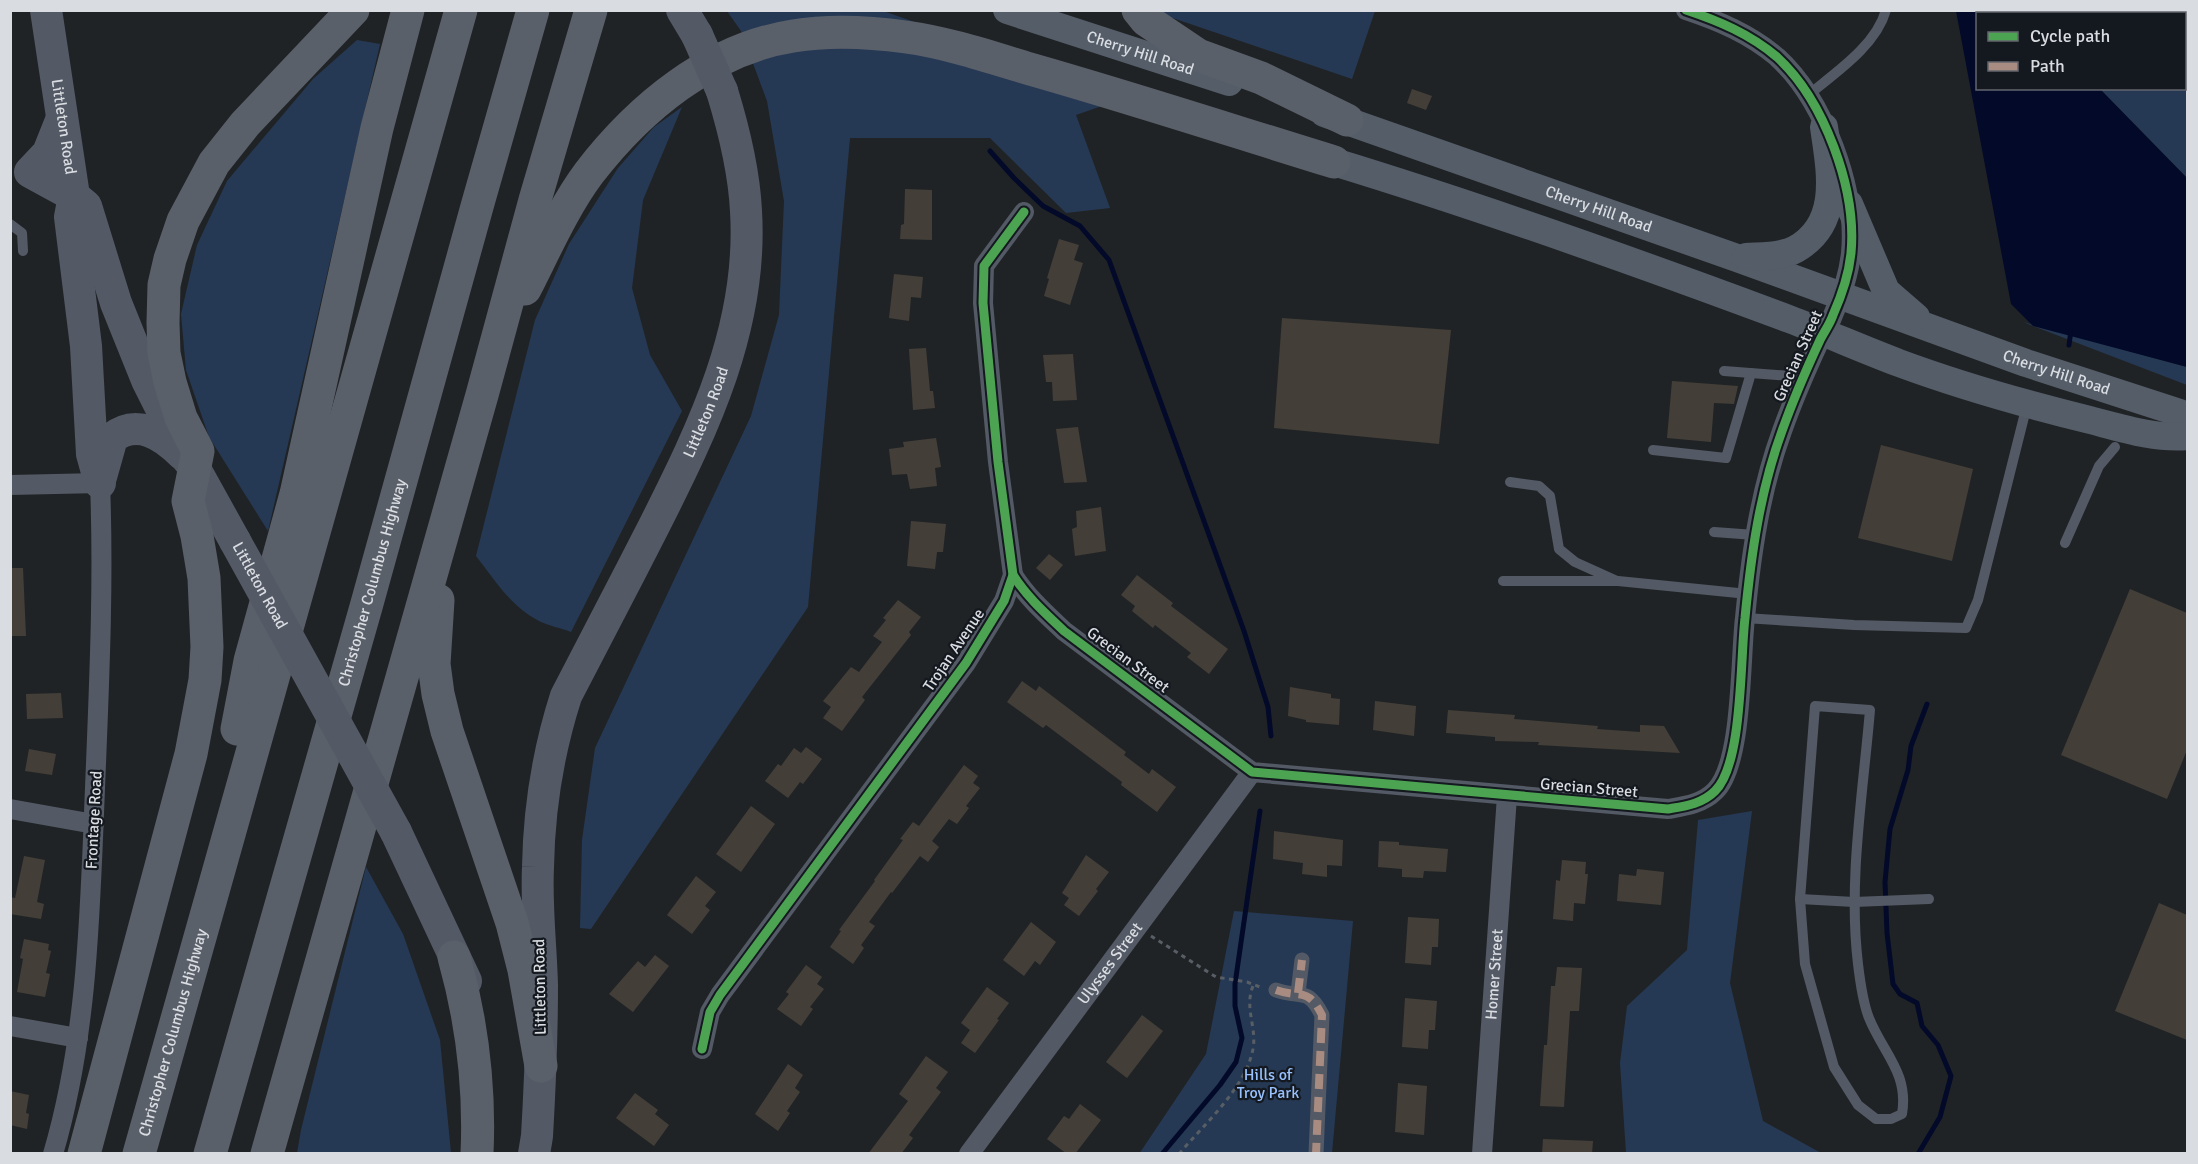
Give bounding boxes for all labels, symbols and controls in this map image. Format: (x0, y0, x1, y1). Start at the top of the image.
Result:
legend (1976, 12, 2186, 90)
text: Cycle path (2030, 25, 2110, 47)
street label: Cherry Hill Road (1084, 26, 1196, 80)
text: Path (2030, 55, 2065, 77)
street label: Littleton Road (46, 78, 81, 176)
street label: Cherry Hill Road (1543, 181, 1655, 237)
street label: Grecian Street (1769, 307, 1827, 405)
street label: Cherry Hill Road (2000, 345, 2113, 400)
street label: Littleton Road (679, 364, 733, 461)
street label: Christopher Columbus Highway (334, 476, 411, 689)
street label: Littleton Road (228, 539, 292, 633)
street label: Trojan Avenue (919, 605, 989, 695)
street label: Grecian Street (1083, 623, 1173, 698)
street label: Frontage Road (81, 770, 107, 870)
street label: Grecian Street (1539, 774, 1639, 802)
street label: Ulysses Street (1073, 918, 1147, 1008)
street label: Christopher Columbus Highway (134, 926, 212, 1139)
street label: Homer Street (1481, 928, 1508, 1021)
street label: Littleton Road (529, 939, 551, 1035)
park label: Hills of Troy Park (1237, 1065, 1299, 1103)

